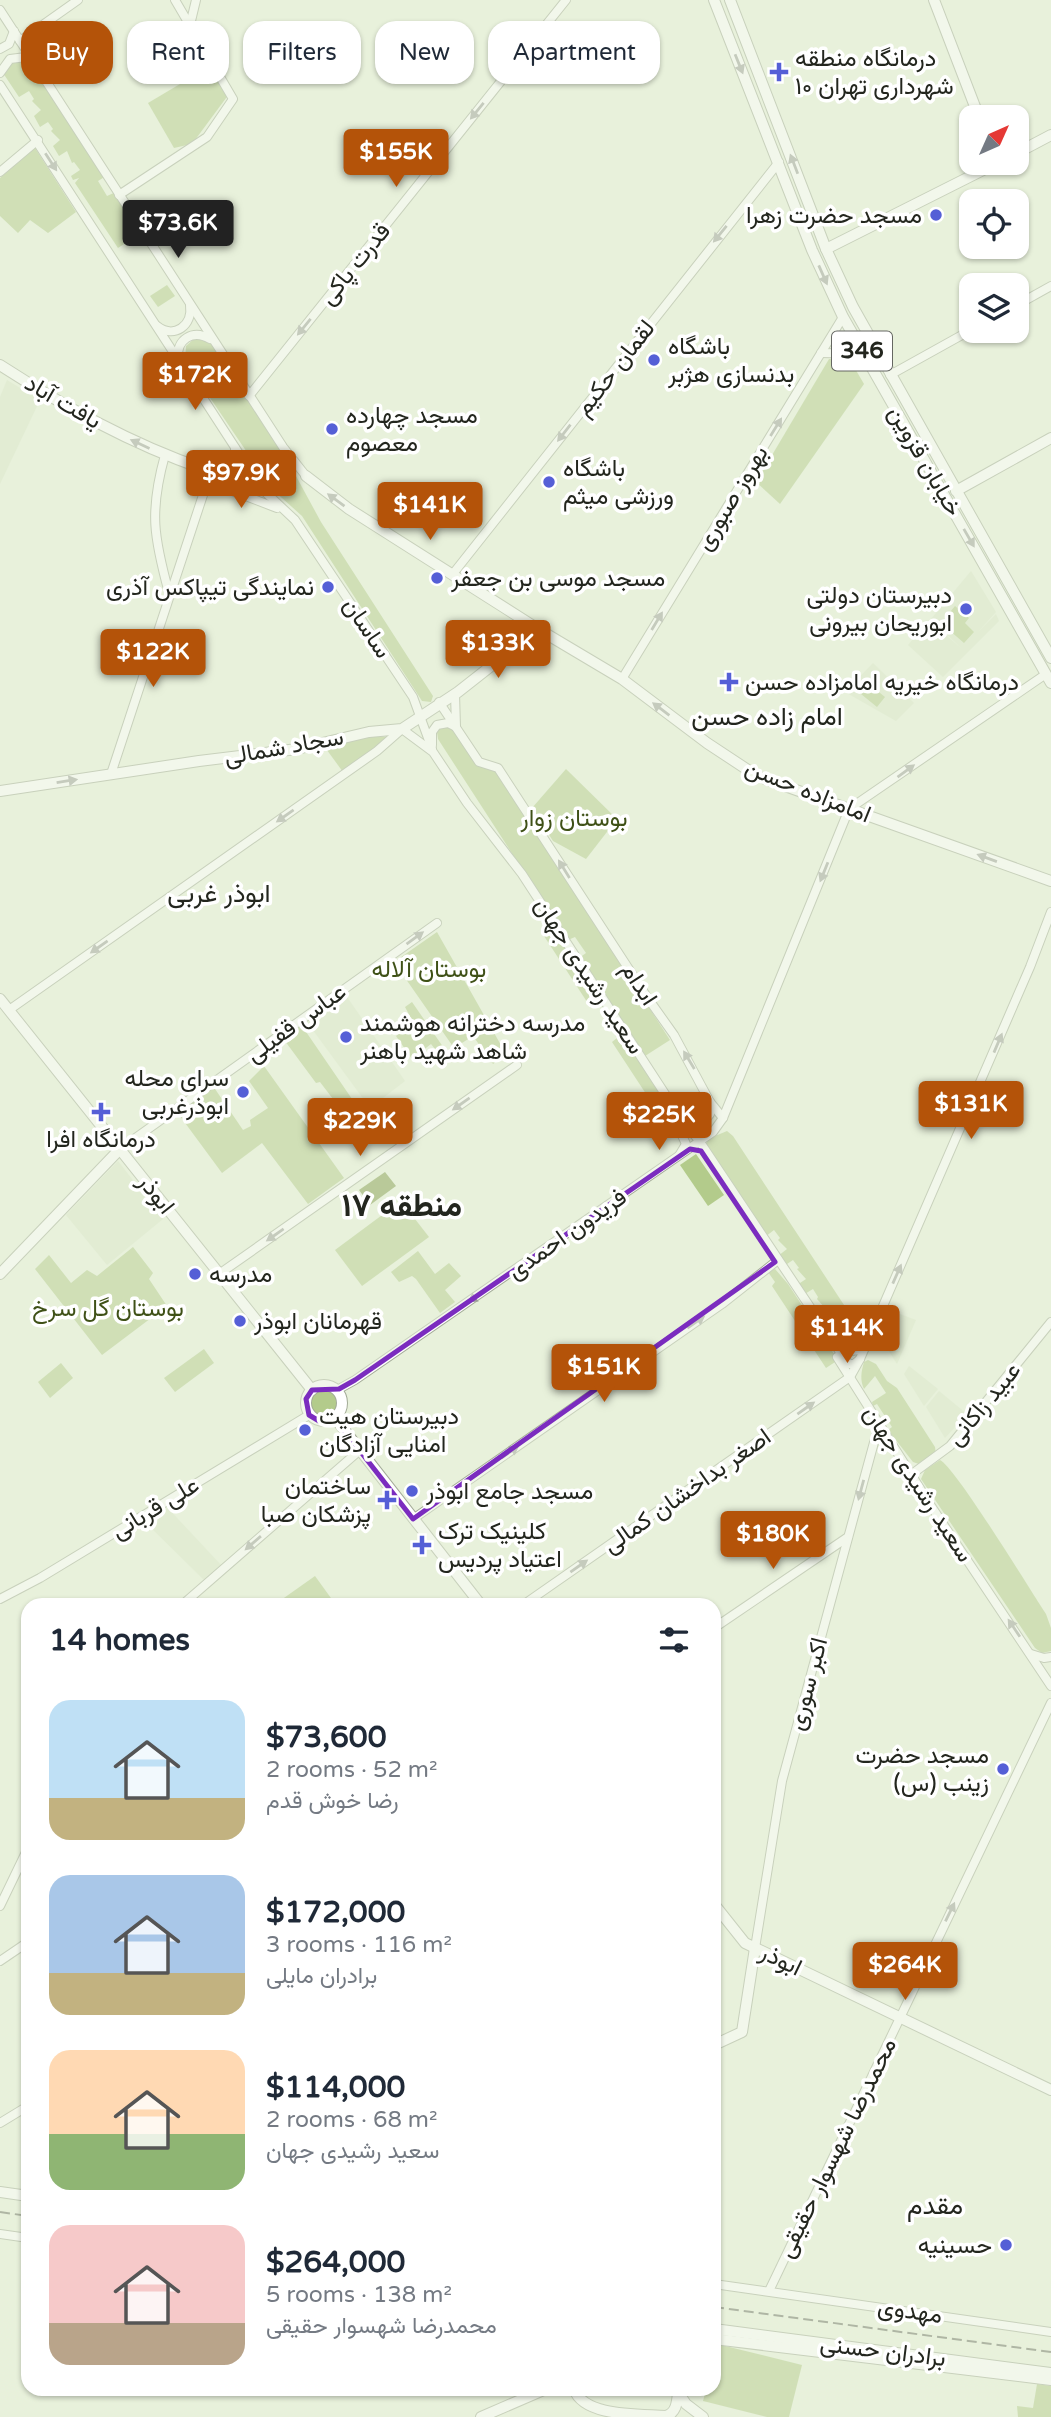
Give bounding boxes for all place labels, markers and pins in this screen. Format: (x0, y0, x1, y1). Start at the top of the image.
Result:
place label: درمانگاه منطقه ۱۰ شهرداری تهران (795, 44, 954, 101)
marker: درمانگاه منطقه ۱۰ شهرداری تهران (769, 62, 789, 82)
pin: $155K (347, 130, 445, 189)
pin: $73.6K (121, 201, 235, 260)
place label: مسجد حضرت زهرا (746, 201, 922, 230)
marker: مسجد حضرت زهرا (928, 207, 944, 223)
place label: باشگاه بدنسازی هژبر (667, 332, 794, 389)
pin: $172K (146, 352, 244, 412)
marker: باشگاه بدنسازی هژبر (646, 352, 662, 368)
place label: مسجد چهارده معصوم (346, 401, 478, 459)
marker: مسجد چهارده معصوم (324, 421, 340, 437)
pin: $97.9K (184, 450, 298, 510)
place label: باشگاه ورزشی میثم (563, 454, 674, 512)
marker: باشگاه ورزشی میثم (541, 474, 557, 490)
pin: $141K (381, 482, 479, 542)
place label: مسجد موسی بن جعفر (450, 564, 665, 593)
marker: مسجد موسی بن جعفر (429, 570, 445, 586)
place label: نمایندگی تیپاکس آذری (106, 573, 314, 603)
marker: نمایندگی تیپاکس آذری (320, 579, 336, 595)
place label: دبیرستان دولتی ابوریحان بیرونی (806, 581, 952, 638)
marker: دبیرستان دولتی ابوریحان بیرونی (958, 601, 974, 617)
pin: $133K (449, 620, 547, 680)
pin: $122K (104, 630, 202, 689)
place label: درمانگاه خیریه امامزاده حسن (745, 668, 1019, 697)
marker: درمانگاه خیریه امامزاده حسن (719, 672, 739, 692)
place label: مدرسه دخترانه هوشمند شاهد شهید باهنر (359, 1009, 585, 1066)
marker: مدرسه دخترانه هوشمند شاهد شهید باهنر (338, 1029, 354, 1045)
place label: سرای محله ابوذرغربی (124, 1064, 229, 1121)
pin: $131K (922, 1082, 1020, 1141)
marker: سرای محله ابوذرغربی (235, 1084, 251, 1100)
pin: $225K (610, 1092, 708, 1152)
pin: $229K (311, 1098, 409, 1158)
marker: درمانگاه افرا (91, 1102, 111, 1122)
place label: درمانگاه افرا (46, 1125, 156, 1154)
place label: مدرسه (209, 1260, 272, 1289)
marker: مدرسه (187, 1266, 203, 1282)
pin: $114K (798, 1306, 896, 1365)
place label: قهرمانان ابوذر (253, 1307, 382, 1336)
marker: قهرمانان ابوذر (232, 1313, 248, 1329)
pin: $151K (555, 1344, 653, 1404)
place label: دبیرستان هیت امنایی آزادگان (319, 1402, 459, 1459)
marker: دبیرستان هیت امنایی آزادگان (297, 1422, 313, 1438)
place label: ساختمان پزشکان صبا (261, 1472, 371, 1530)
place label: مسجد جامع ابوذر (425, 1477, 593, 1508)
marker: مسجد جامع ابوذر (404, 1483, 420, 1499)
marker: ساختمان پزشکان صبا (377, 1490, 397, 1510)
pin: $180K (724, 1512, 822, 1571)
place label: کلینیک ترک اعتیاد پردیس (438, 1517, 562, 1575)
marker: کلینیک ترک اعتیاد پردیس (412, 1535, 432, 1555)
place label: مسجد حضرت زینب (س) (855, 1741, 989, 1798)
marker: مسجد حضرت زینب (س) (995, 1761, 1011, 1777)
pin: $264K (856, 1942, 954, 2002)
place label: حسینیه (918, 2231, 992, 2260)
marker: حسینیه (998, 2237, 1014, 2253)

